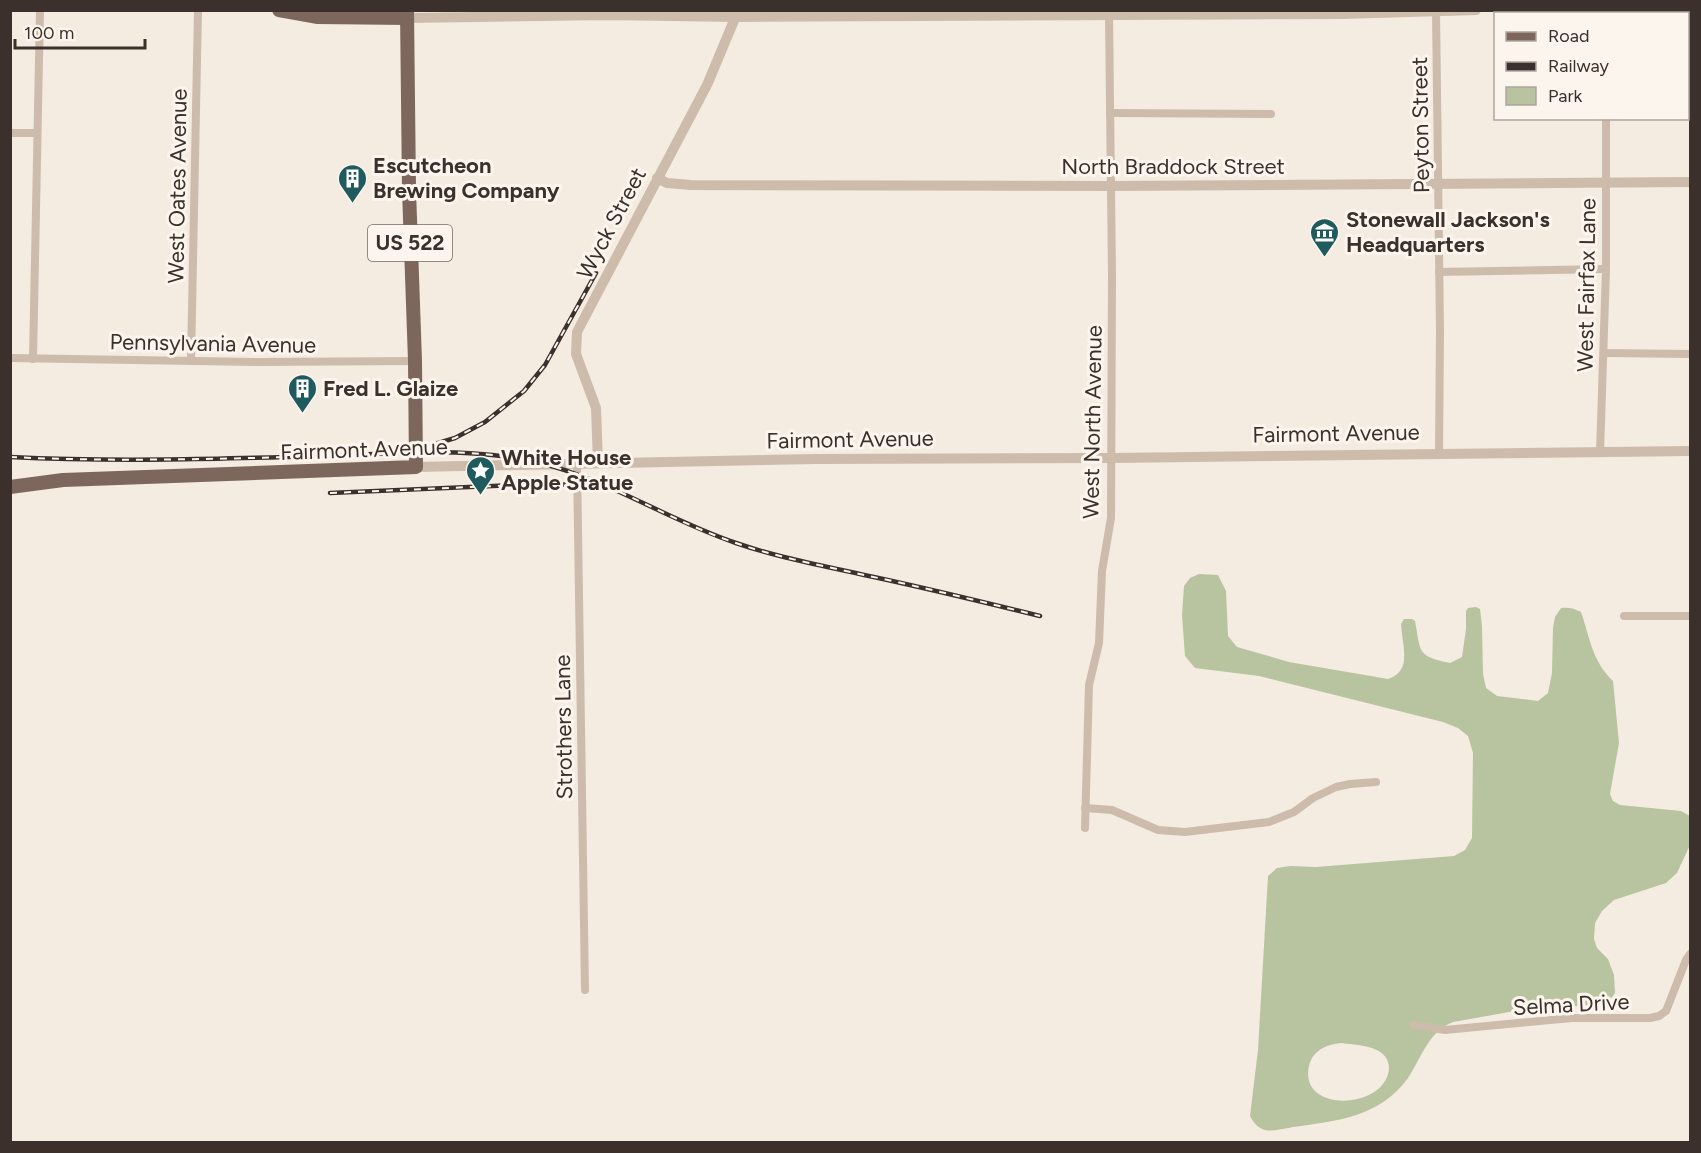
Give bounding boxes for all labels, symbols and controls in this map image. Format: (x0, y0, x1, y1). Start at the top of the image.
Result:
scale bar (15, 12, 146, 50)
legend (1494, 12, 1689, 120)
text: 100 m (24, 22, 74, 44)
text: Road (1548, 25, 1589, 47)
text: Railway (1548, 55, 1610, 77)
street label: Peyton Street (1406, 57, 1435, 193)
text: Park (1548, 85, 1583, 107)
street label: West Oates Avenue (162, 88, 193, 284)
place label: Escutcheon Brewing Company (373, 152, 560, 204)
street label: North Braddock Street (1061, 153, 1285, 180)
building icon: Escutcheon Brewing Company (336, 162, 368, 204)
street label: Wyck Street (571, 163, 652, 283)
street label: West Fairfax Lane (1571, 198, 1602, 372)
place label: Stonewall Jackson's Headquarters (1346, 206, 1550, 258)
museum icon: Stonewall Jackson's Headquarters (1309, 216, 1341, 258)
road number: US 522 (368, 225, 452, 261)
street label: West North Avenue (1077, 325, 1108, 519)
street label: Pennsylvania Avenue (109, 328, 317, 359)
building icon: Fred L. Glaize (286, 372, 318, 414)
place label: Fred L. Glaize (323, 375, 458, 402)
street label: Fairmont Avenue (1252, 419, 1420, 448)
street label: Fairmont Avenue (766, 425, 934, 454)
street label: Fairmont Avenue (280, 433, 448, 466)
place label: White House Apple Statue (501, 444, 633, 496)
place icon: White House Apple Statue (464, 454, 496, 496)
street label: Strothers Lane (549, 654, 578, 800)
street label: Selma Drive (1512, 988, 1630, 1021)

